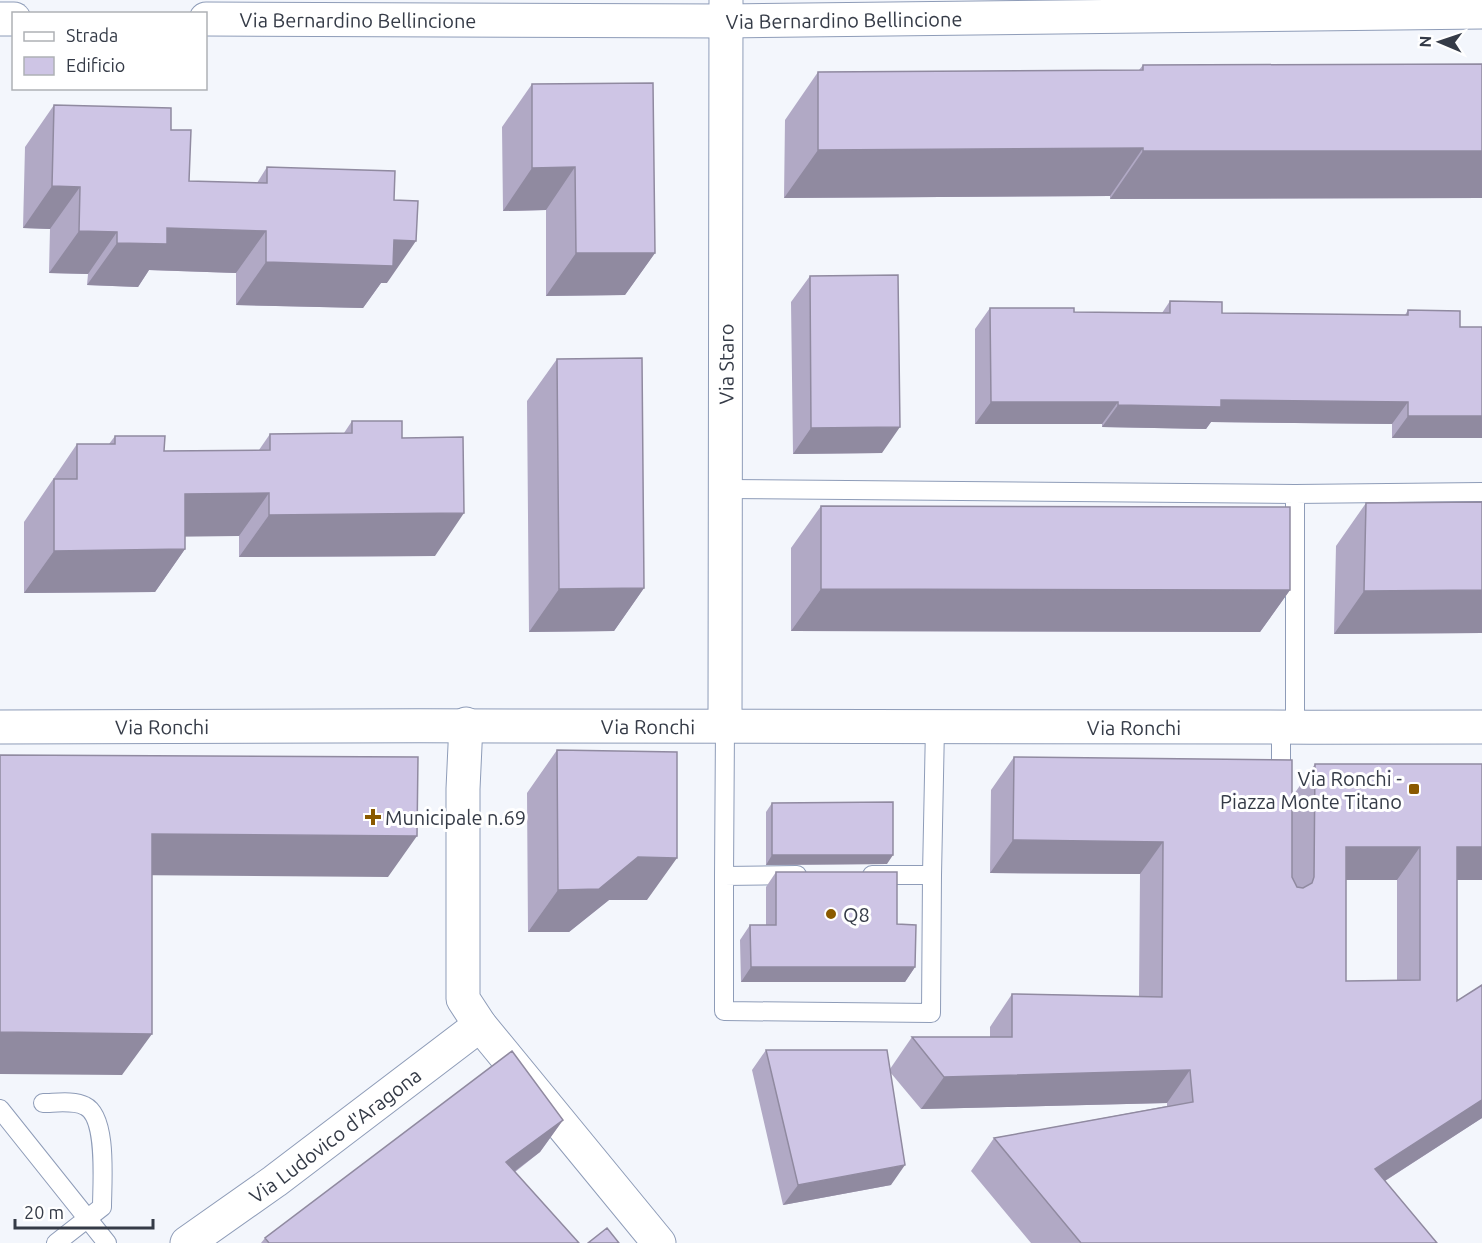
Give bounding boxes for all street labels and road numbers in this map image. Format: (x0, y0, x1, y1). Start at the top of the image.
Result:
street label: Via Bernardino Bellincione (725, 7, 963, 33)
street label: Via Bernardino Bellincione (240, 8, 476, 32)
street label: Via Staro (714, 324, 737, 404)
street label: Via Ronchi (115, 715, 209, 738)
street label: Via Ronchi (601, 715, 695, 738)
street label: Via Ronchi (1087, 715, 1181, 739)
street label: Via Ludovico d'Aragona (244, 1063, 425, 1207)

